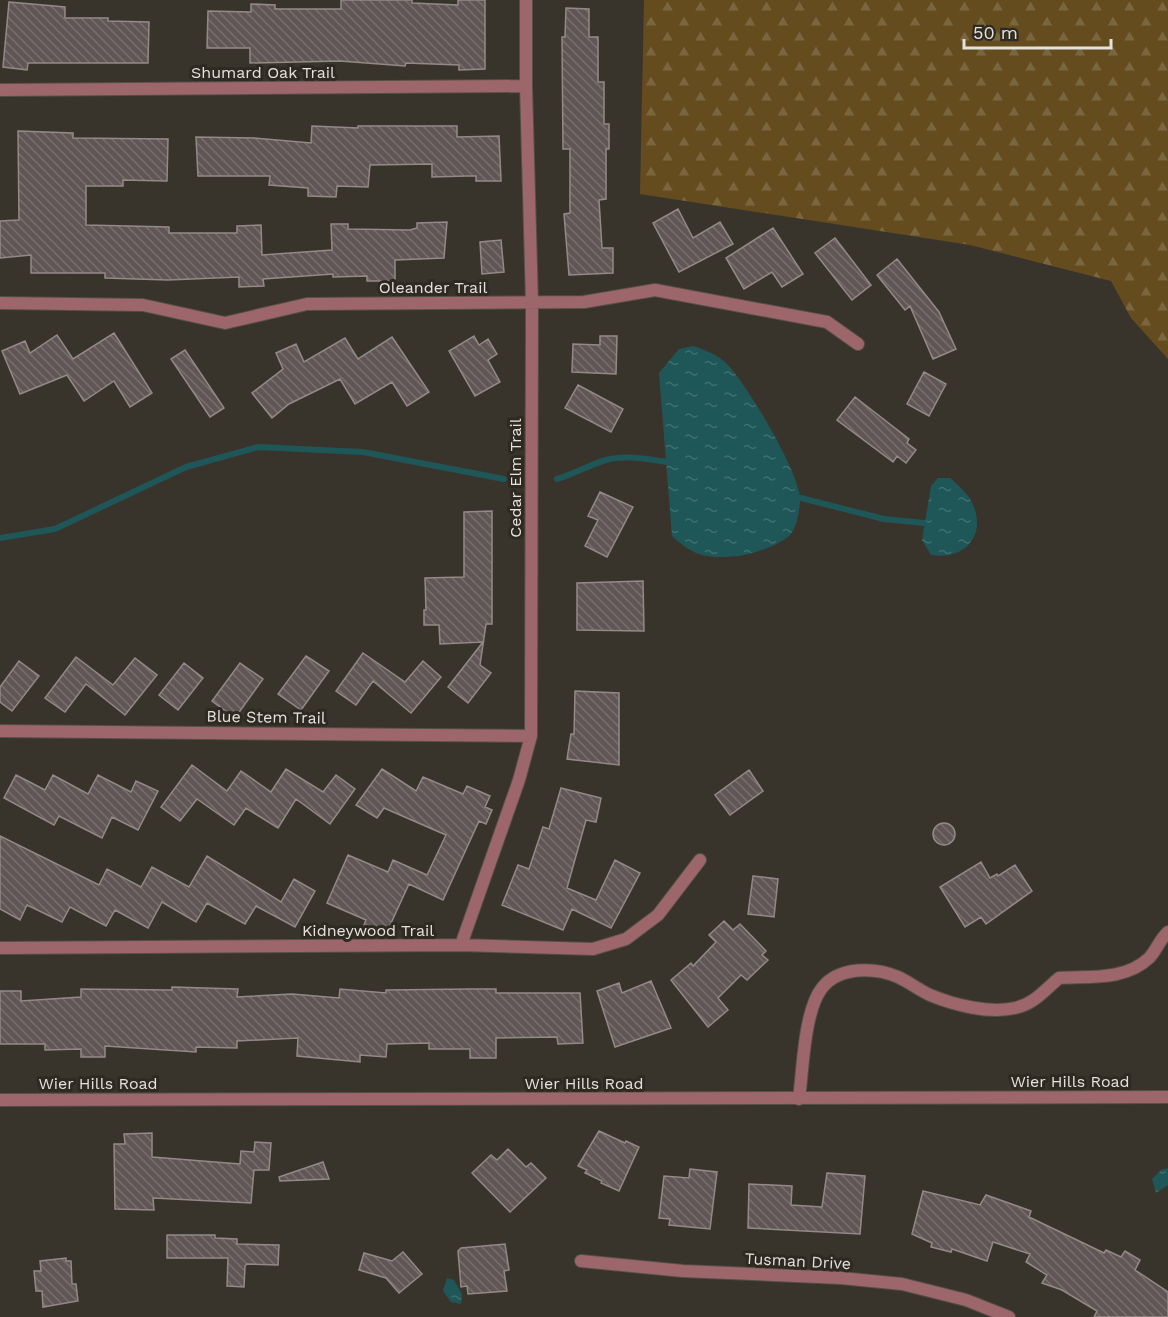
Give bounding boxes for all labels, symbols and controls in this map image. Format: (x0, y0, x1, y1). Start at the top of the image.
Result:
scale bar (964, 12, 1111, 50)
text: 50 m (973, 22, 1018, 43)
street label: Shumard Oak Trail (191, 63, 335, 82)
street label: Oleander Trail (379, 278, 487, 297)
street label: Cedar Elm Trail (506, 418, 525, 538)
street label: Blue Stem Trail (206, 706, 326, 728)
street label: Kidneywood Trail (302, 921, 434, 940)
street label: Wier Hills Road (1010, 1072, 1130, 1091)
street label: Wier Hills Road (38, 1074, 158, 1093)
street label: Wier Hills Road (524, 1074, 644, 1093)
street label: Tusman Drive (744, 1249, 852, 1273)

